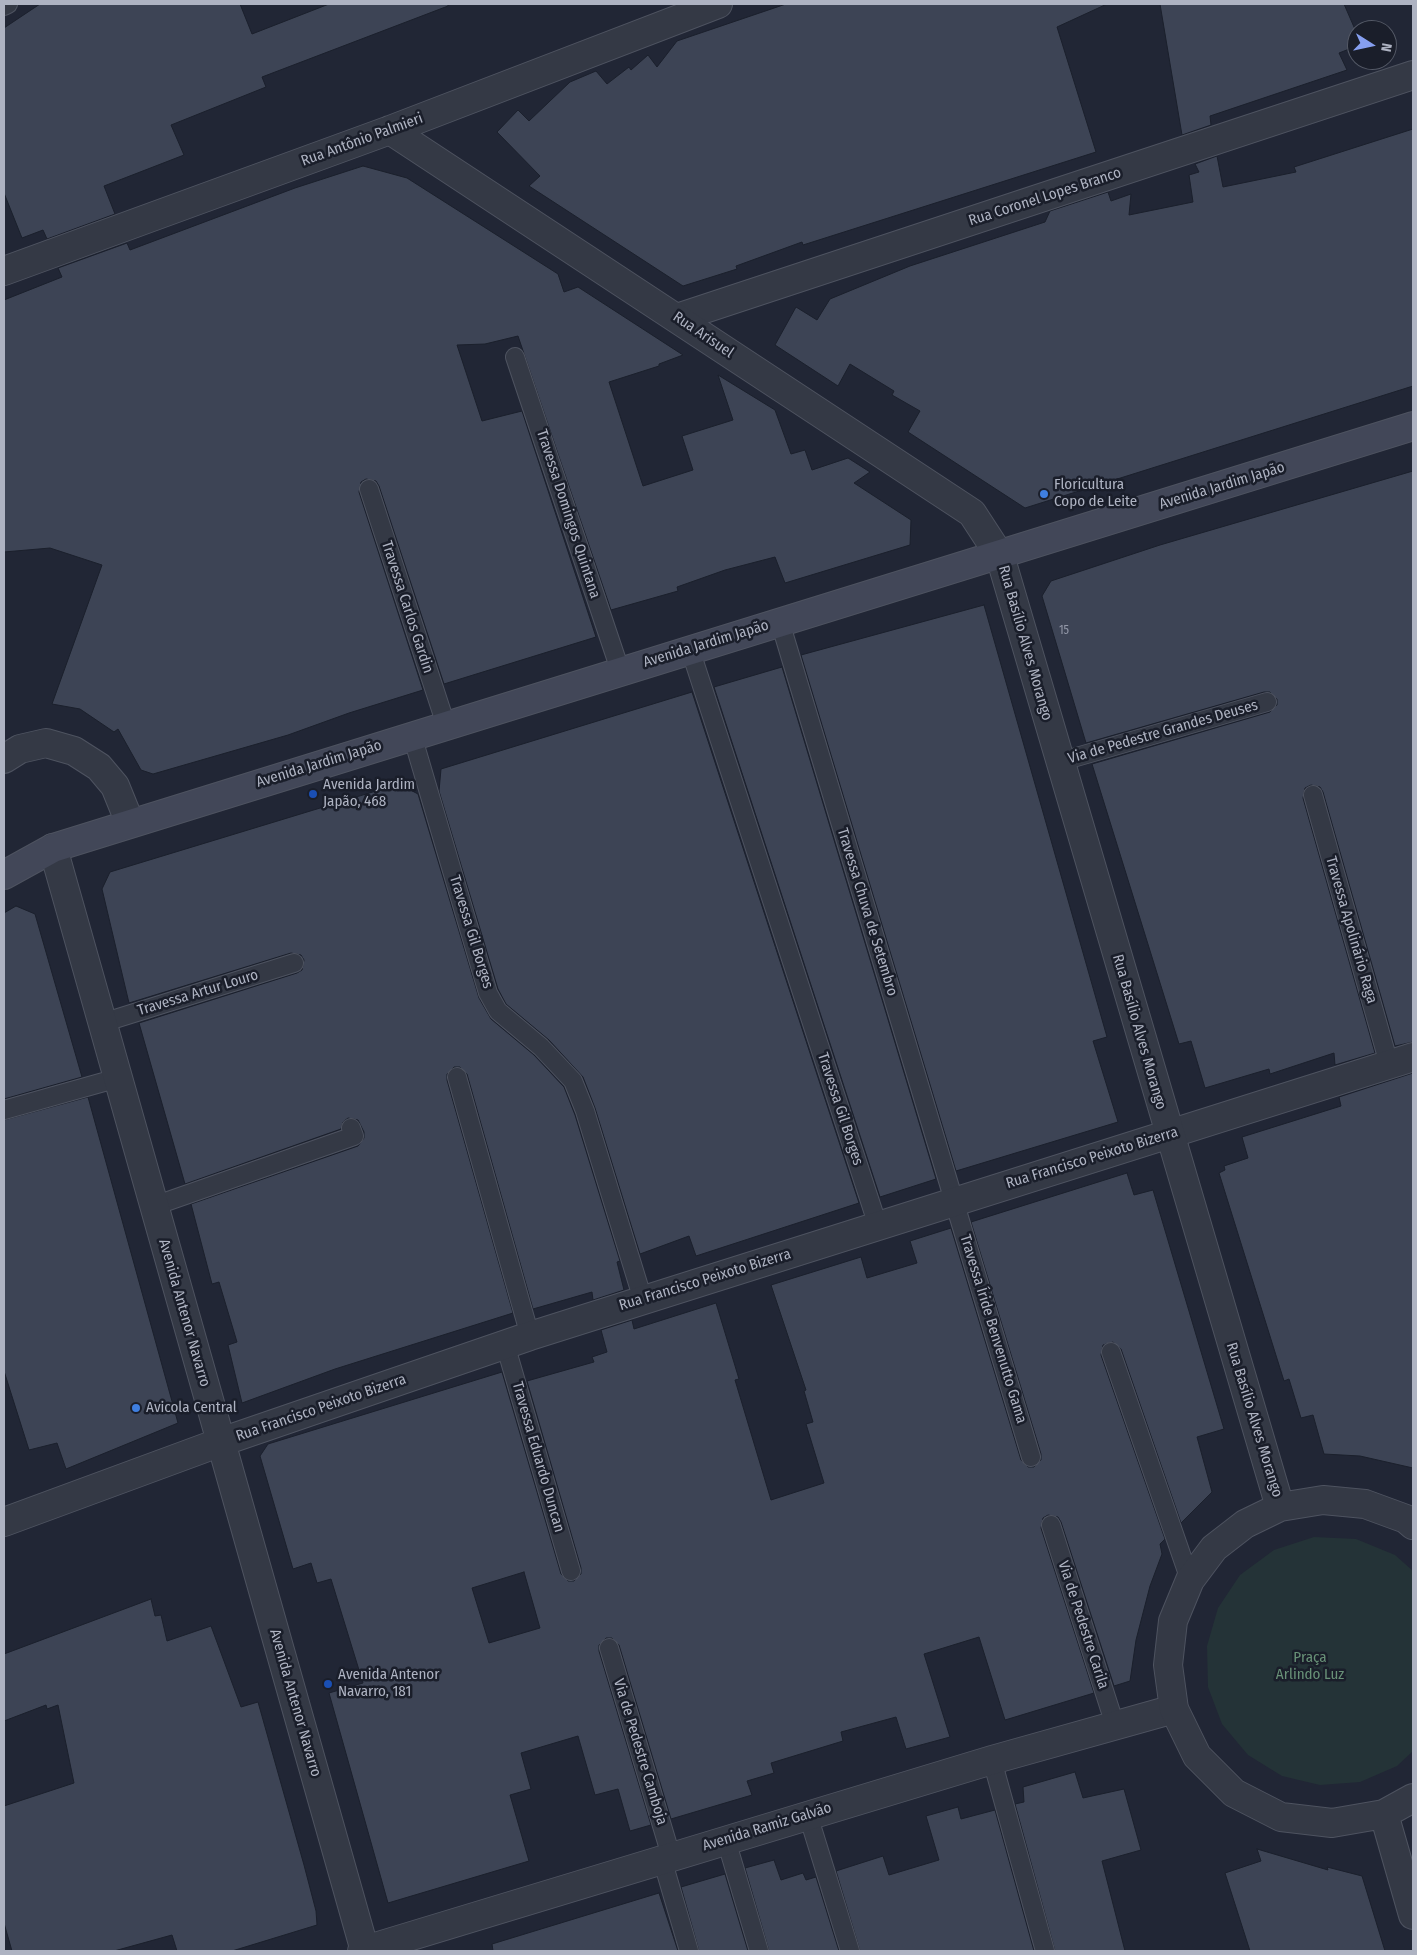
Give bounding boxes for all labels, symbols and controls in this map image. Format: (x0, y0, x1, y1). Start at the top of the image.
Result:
north arrow (1347, 20, 1397, 70)
text: N (1377, 42, 1395, 53)
street label: Rua Antônio Palmieri (299, 110, 425, 170)
street label: Rua Coronel Lopes Branco (966, 164, 1124, 230)
street label: Rua Arisuel (669, 308, 737, 362)
street label: Travessa Domingos Quintana (532, 427, 604, 601)
street label: Avenida Jardim Japão (1157, 458, 1287, 514)
place label: Floricultura Copo de Leite (1054, 476, 1137, 511)
marker: Floricultura Copo de Leite (1038, 488, 1050, 500)
street label: Travessa Carlos Gardin (377, 539, 437, 675)
street label: Rua Basílio Alves Morango (994, 563, 1056, 723)
street label: Avenida Jardim Japão (641, 616, 771, 672)
house number: 15 (1059, 624, 1069, 638)
street label: Via de Pedestre Grandes Deuses (1066, 696, 1260, 768)
street label: Avenida Jardim Japão (254, 736, 384, 792)
place label: Avenida Jardim Japão, 468 (323, 776, 415, 811)
marker: Avenida Jardim Japão, 468 (307, 788, 319, 800)
street label: Travessa Chuva de Setembro (833, 826, 901, 998)
street label: Travessa Apolinário Raga (1321, 854, 1381, 1006)
street label: Travessa Gil Borges (445, 873, 497, 991)
street label: Rua Basílio Alves Morango (1108, 952, 1170, 1112)
street label: Travessa Artur Louro (135, 966, 261, 1020)
street label: Travessa Gil Borges (813, 1050, 867, 1168)
street label: Rua Francisco Peixoto Bizerra (1004, 1123, 1180, 1193)
street label: Travessa Íride Benvenutto Gama (956, 1232, 1030, 1426)
street label: Avenida Antenor Navarro (154, 1237, 214, 1389)
street label: Rua Francisco Peixoto Bizerra (617, 1245, 793, 1315)
street label: Rua Basílio Alves Morango (1222, 1341, 1286, 1499)
street label: Rua Francisco Peixoto Bizerra (234, 1370, 408, 1446)
street label: Travessa Eduardo Duncan (508, 1380, 568, 1534)
place label: Avicola Central (146, 1399, 237, 1417)
marker: Avicola Central (130, 1402, 142, 1414)
street label: Via de Pedestre Carila (1054, 1559, 1112, 1691)
street label: Avenida Antenor Navarro (265, 1627, 325, 1779)
park label: Praça Arlindo Luz (1276, 1649, 1344, 1684)
place label: Avenida Antenor Navarro, 181 (338, 1666, 439, 1701)
street label: Via de Pedestre Camboja (609, 1677, 671, 1827)
marker: Avenida Antenor Navarro, 181 (322, 1678, 334, 1690)
street label: Avenida Ramiz Galvão (700, 1799, 834, 1855)

